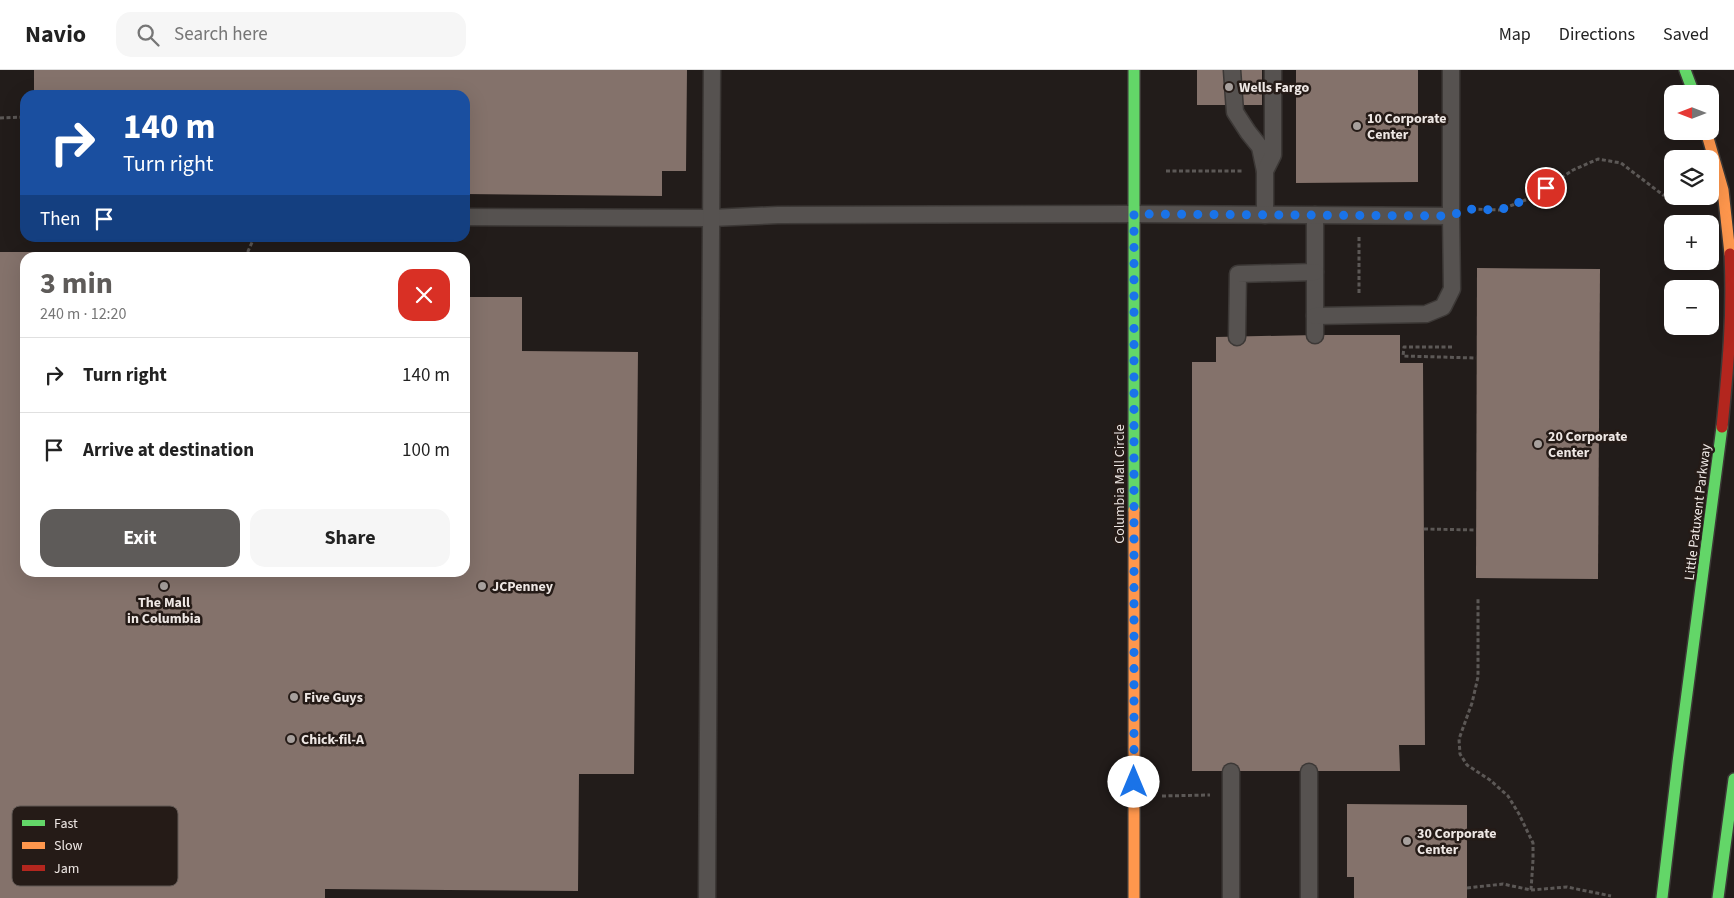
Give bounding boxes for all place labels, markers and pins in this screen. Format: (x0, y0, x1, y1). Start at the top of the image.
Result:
place label: Wells Fargo (1239, 78, 1309, 98)
marker: Wells Fargo (1223, 81, 1235, 93)
place label: 10 Corporate Center (1367, 109, 1447, 145)
marker: 10 Corporate Center (1351, 120, 1363, 132)
pin (1525, 167, 1567, 209)
place label: 20 Corporate Center (1548, 427, 1628, 463)
marker: 20 Corporate Center (1532, 438, 1544, 450)
place label: JCPenney (492, 577, 554, 597)
marker: The Mall in Columbia (158, 580, 170, 592)
marker: JCPenney (476, 580, 488, 592)
place label: The Mall in Columbia (127, 593, 201, 629)
place label: Five Guys (304, 688, 363, 708)
marker: Five Guys (288, 691, 300, 703)
place label: Chick-fil-A (301, 730, 365, 750)
marker: Chick-fil-A (285, 733, 297, 745)
place label: 30 Corporate Center (1417, 824, 1497, 860)
marker: 30 Corporate Center (1401, 835, 1413, 847)

